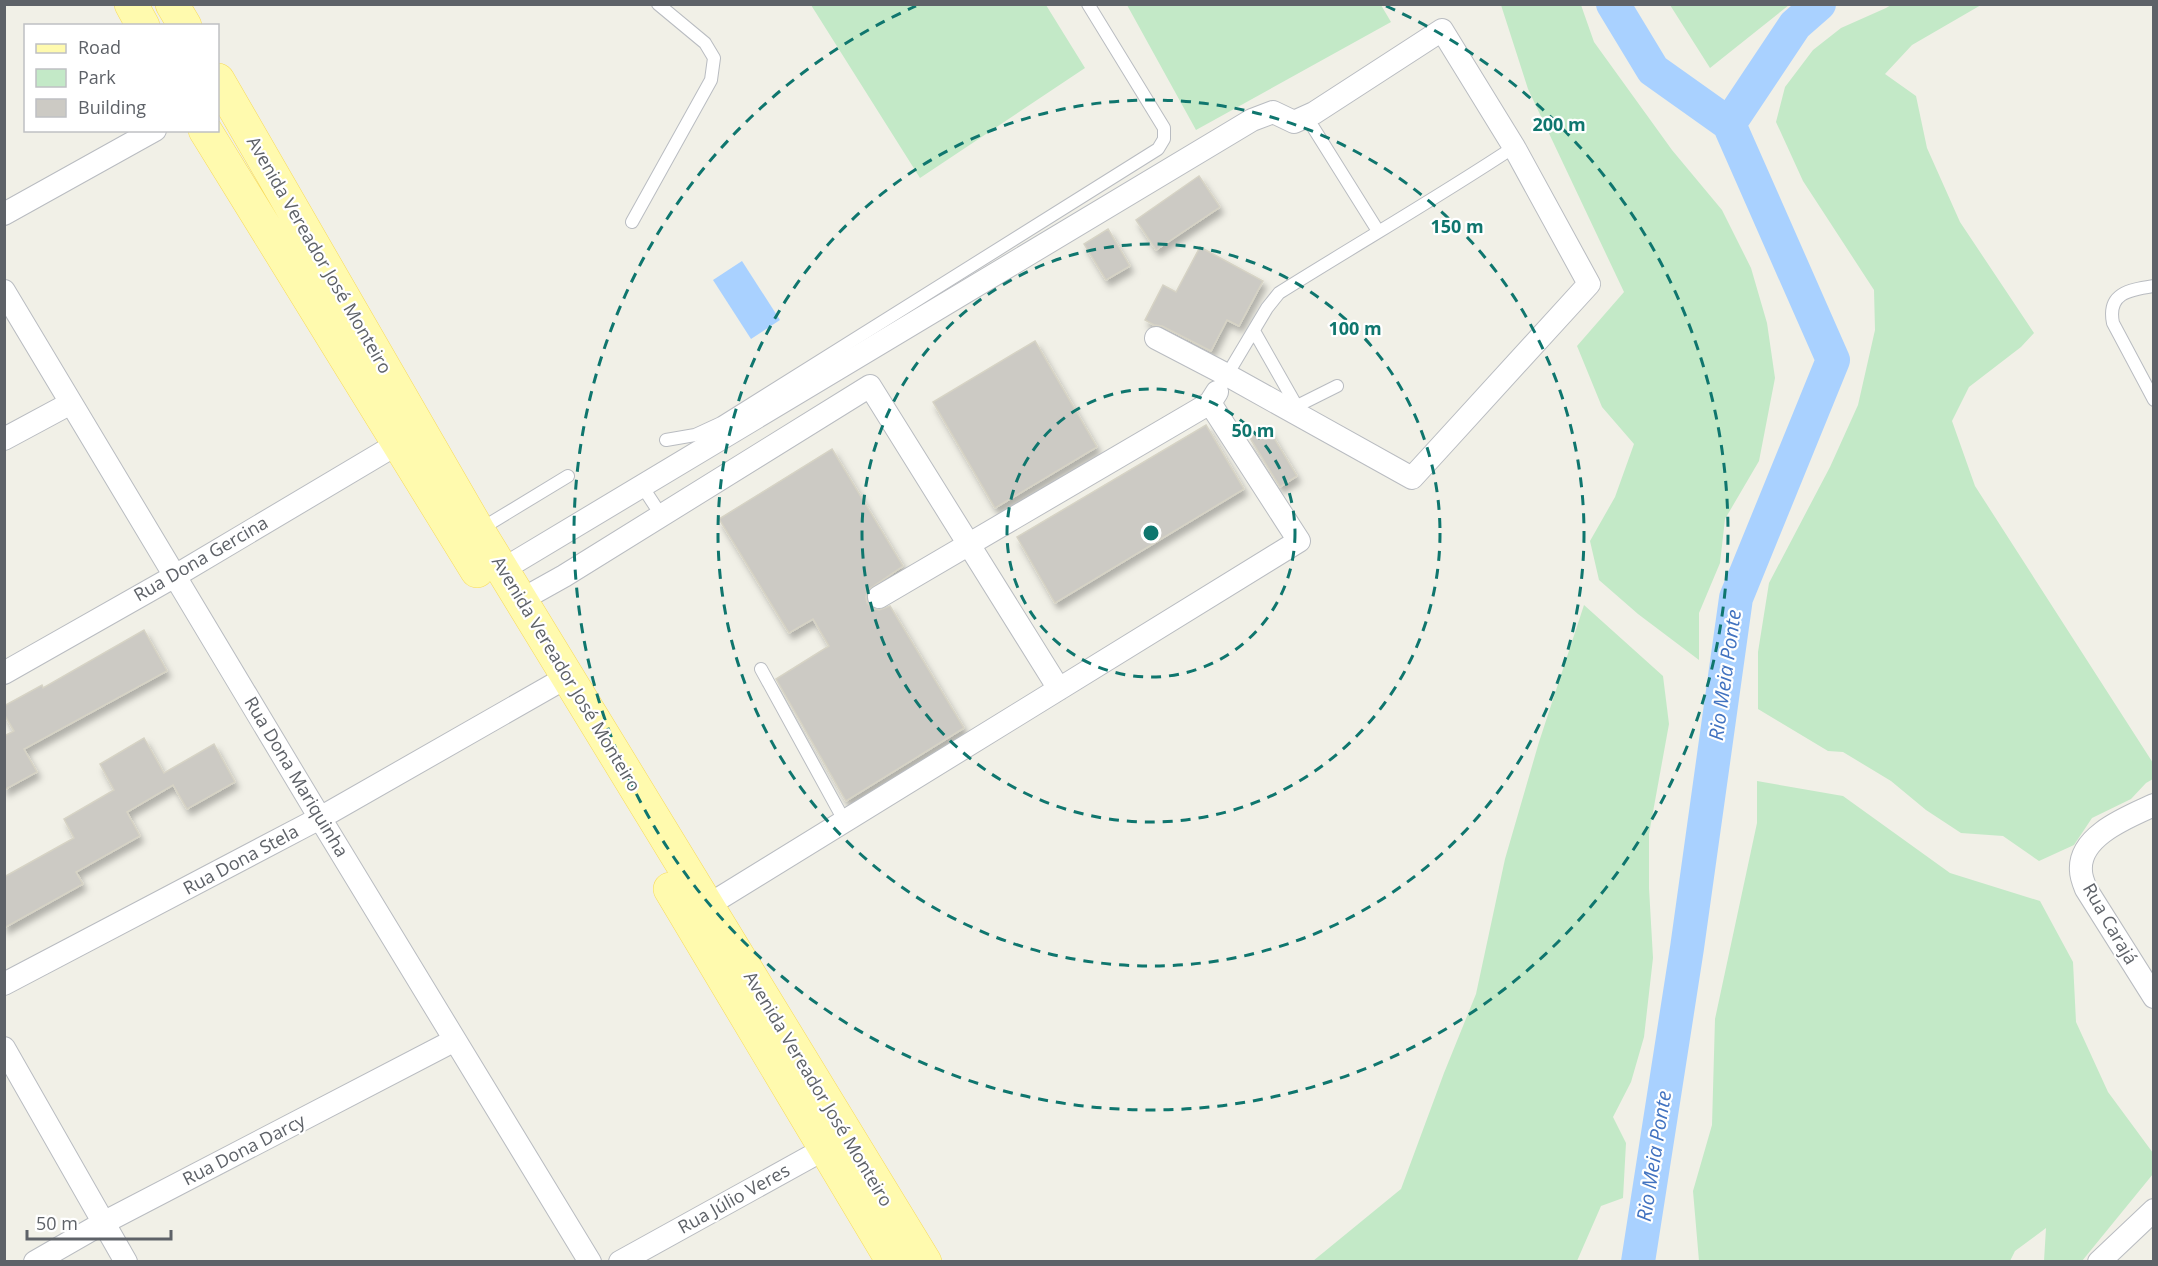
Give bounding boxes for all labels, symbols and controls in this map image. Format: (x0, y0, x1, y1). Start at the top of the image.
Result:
legend (24, 24, 219, 132)
text: Road (78, 35, 121, 59)
text: Park (78, 65, 116, 89)
text: Building (78, 95, 146, 119)
text: 200 m (1532, 112, 1586, 136)
street label: Avenida Vereador José Monteiro (242, 131, 398, 378)
text: 150 m (1430, 214, 1484, 238)
text: 100 m (1328, 316, 1382, 340)
text: 50 m (1232, 418, 1274, 442)
street label: Rua Dona Gercina (129, 510, 272, 606)
centre of rings (1141, 523, 1161, 543)
street label: Avenida Vereador José Monteiro (487, 551, 647, 795)
water label: Rio Meia Ponte (1702, 608, 1747, 742)
street label: Rua Dona Mariquinha (239, 692, 354, 861)
street label: Rua Dona Stela (179, 819, 302, 900)
street label: Rua Carajá (2078, 878, 2144, 969)
street label: Avenida Vereador José Monteiro (739, 966, 899, 1210)
water label: Rio Meia Ponte (1630, 1089, 1677, 1223)
street label: Rua Dona Darcy (178, 1107, 310, 1190)
street label: Rua Júlio Veres (673, 1158, 794, 1239)
scale bar (27, 1203, 171, 1241)
text: 50 m (36, 1211, 78, 1235)

